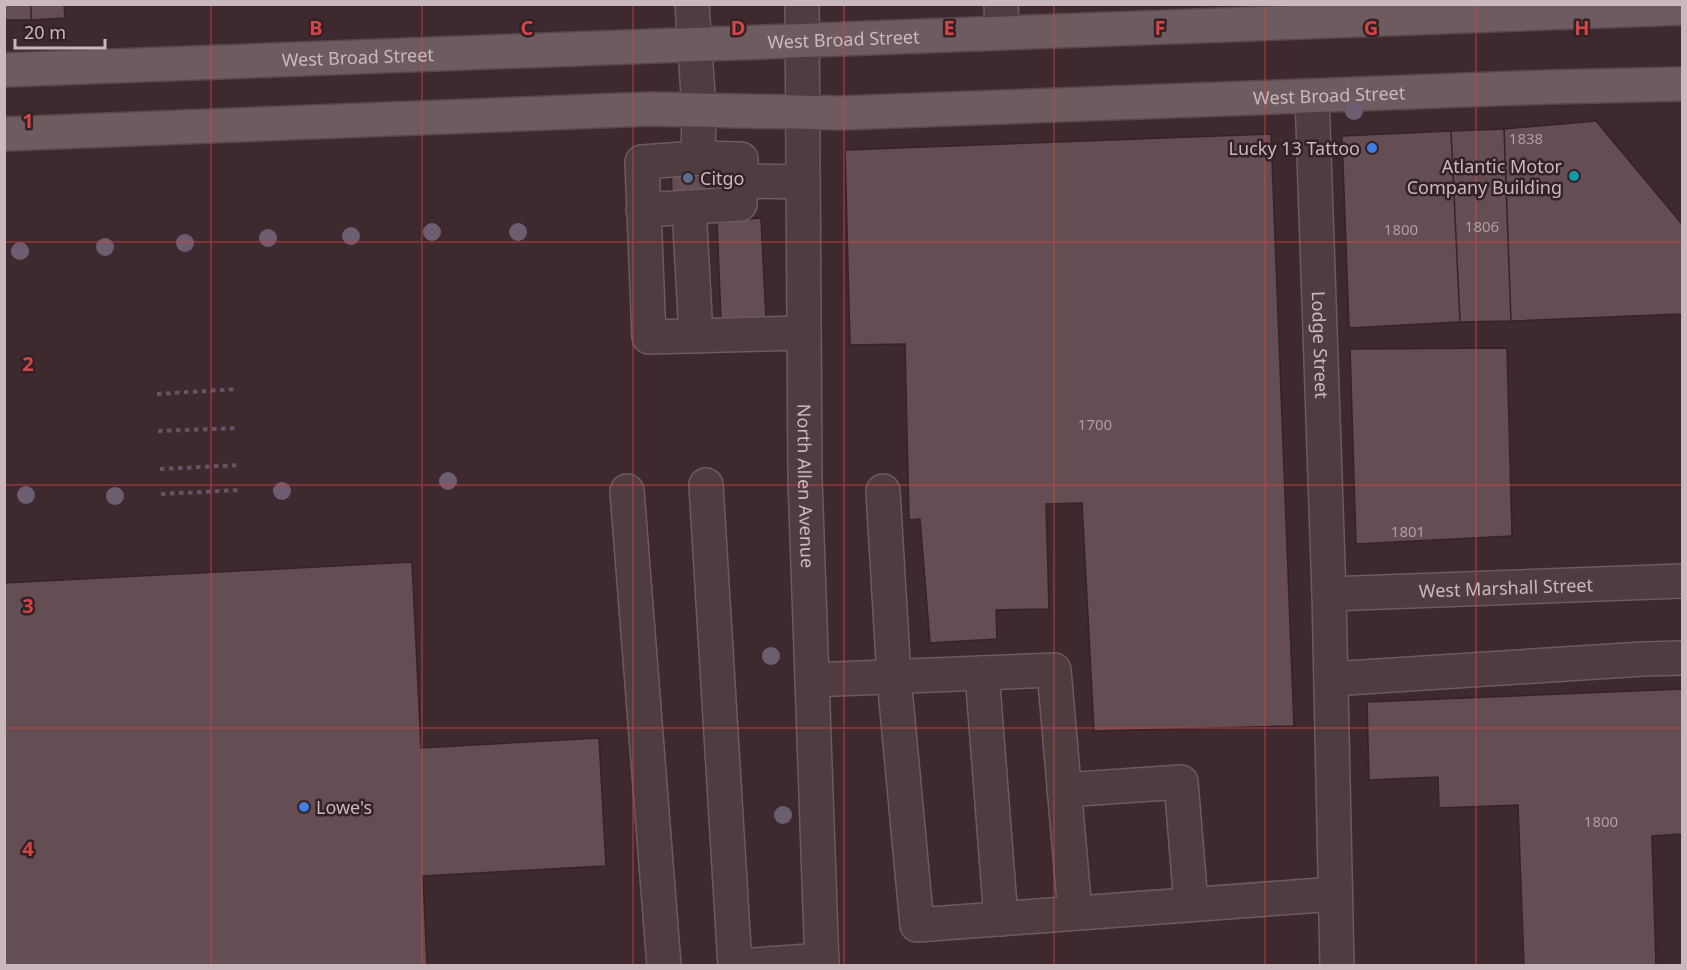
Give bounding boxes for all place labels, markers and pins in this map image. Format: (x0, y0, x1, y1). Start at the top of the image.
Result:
place label: Lucky 13 Tattoo (1229, 136, 1360, 160)
marker: Lucky 13 Tattoo (1365, 141, 1379, 155)
place label: Atlantic Motor Company Building (1407, 154, 1563, 199)
place label: Citgo (700, 166, 744, 190)
marker: Atlantic Motor Company Building (1567, 169, 1581, 183)
marker: Citgo (681, 171, 695, 185)
place label: Lowe's (316, 795, 372, 819)
marker: Lowe's (297, 800, 311, 814)

